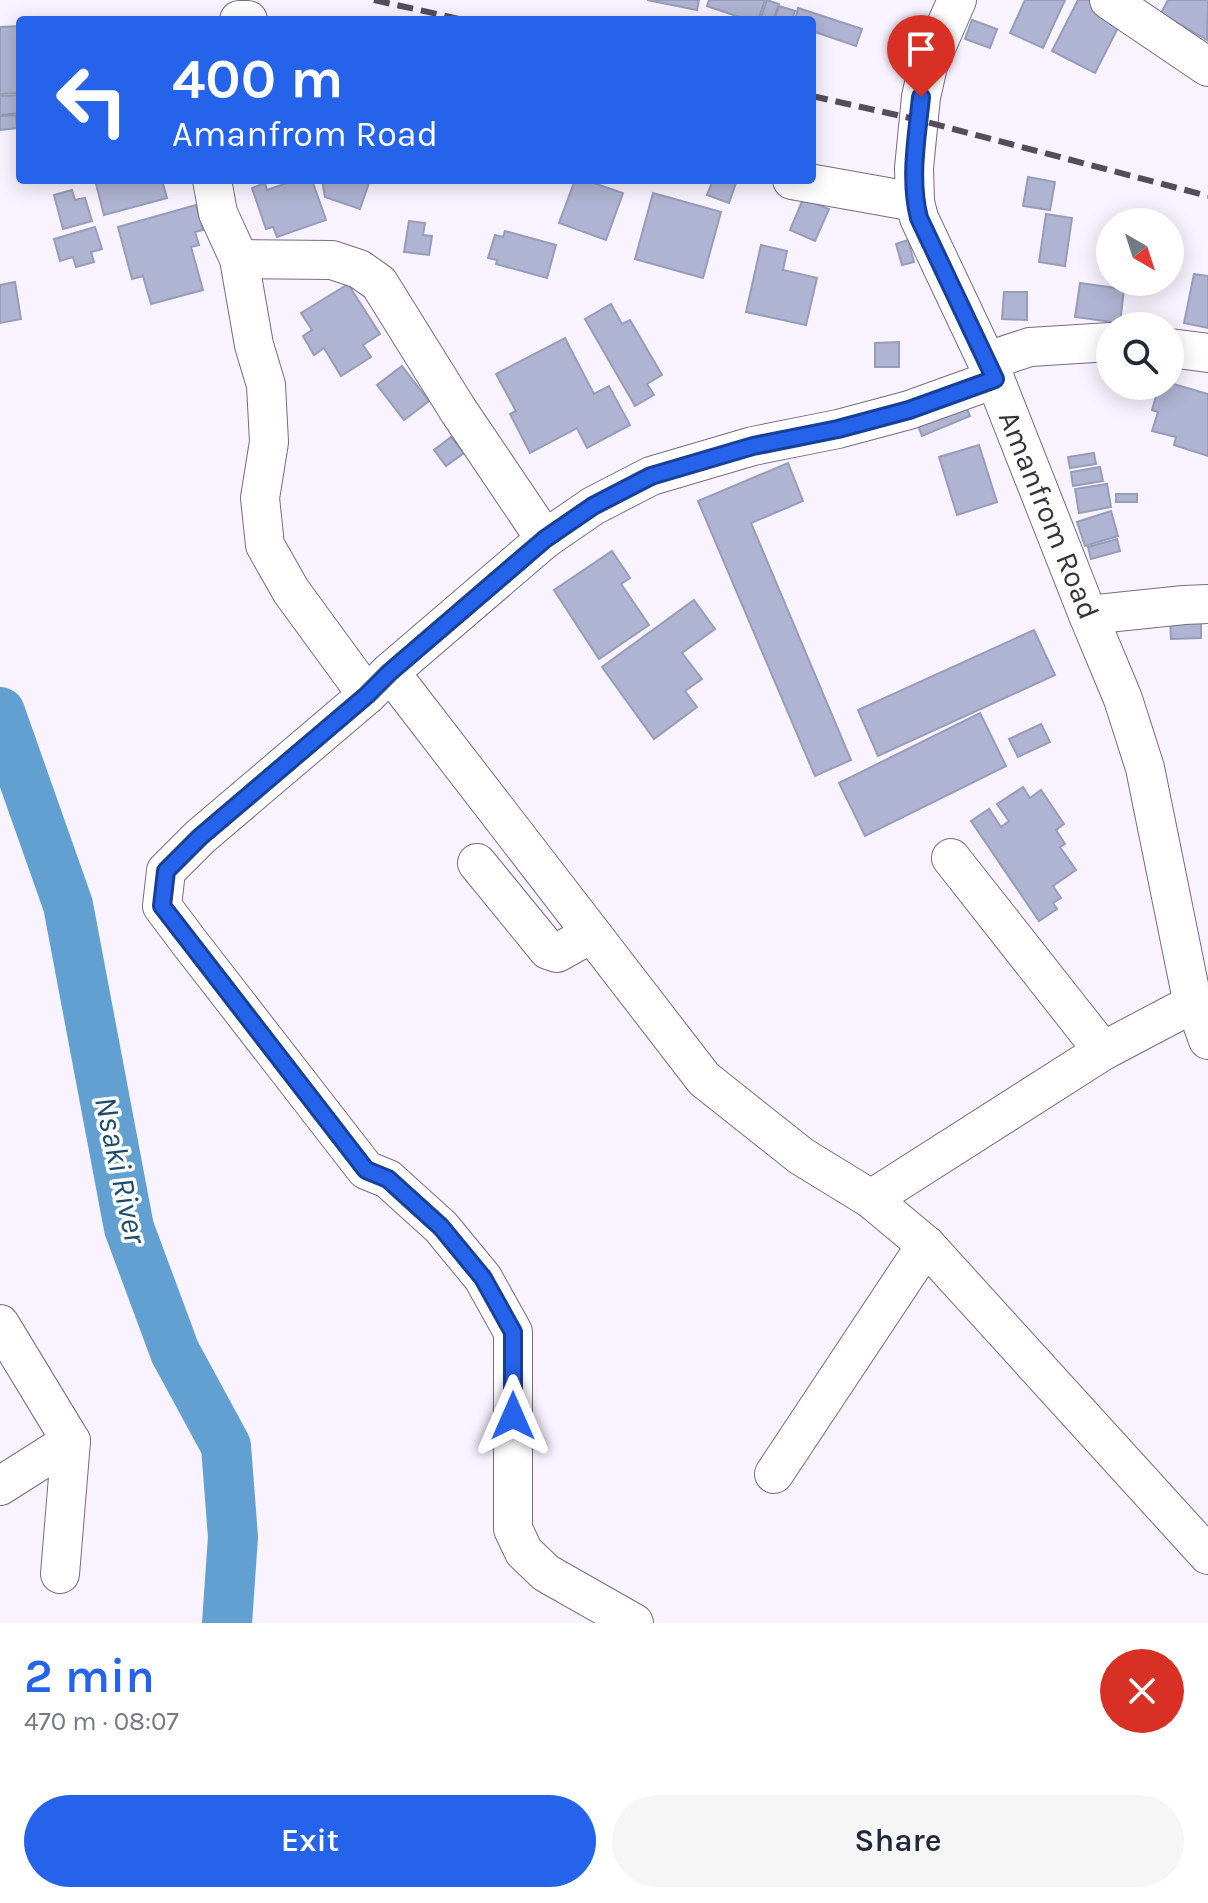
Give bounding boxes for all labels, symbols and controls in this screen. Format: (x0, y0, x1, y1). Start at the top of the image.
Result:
pin (887, 15, 955, 97)
icon: arrive (899, 27, 943, 71)
text: 400 m (172, 46, 343, 111)
icon: left (40, 48, 144, 152)
text: Amanfrom Road (172, 113, 438, 155)
north arrow (1096, 208, 1184, 296)
map controls (1096, 208, 1184, 400)
button: search (1096, 312, 1184, 400)
street label: Amanfrom Road (991, 405, 1107, 625)
water label: Nsaki River (87, 1093, 154, 1248)
position arrow (471, 1374, 555, 1458)
text: 2 min (24, 1648, 155, 1704)
button: close (1100, 1649, 1184, 1733)
text: 470 m · 08:07 (24, 1706, 179, 1737)
button: Exit (24, 1795, 596, 1887)
button: Share (612, 1795, 1184, 1887)

